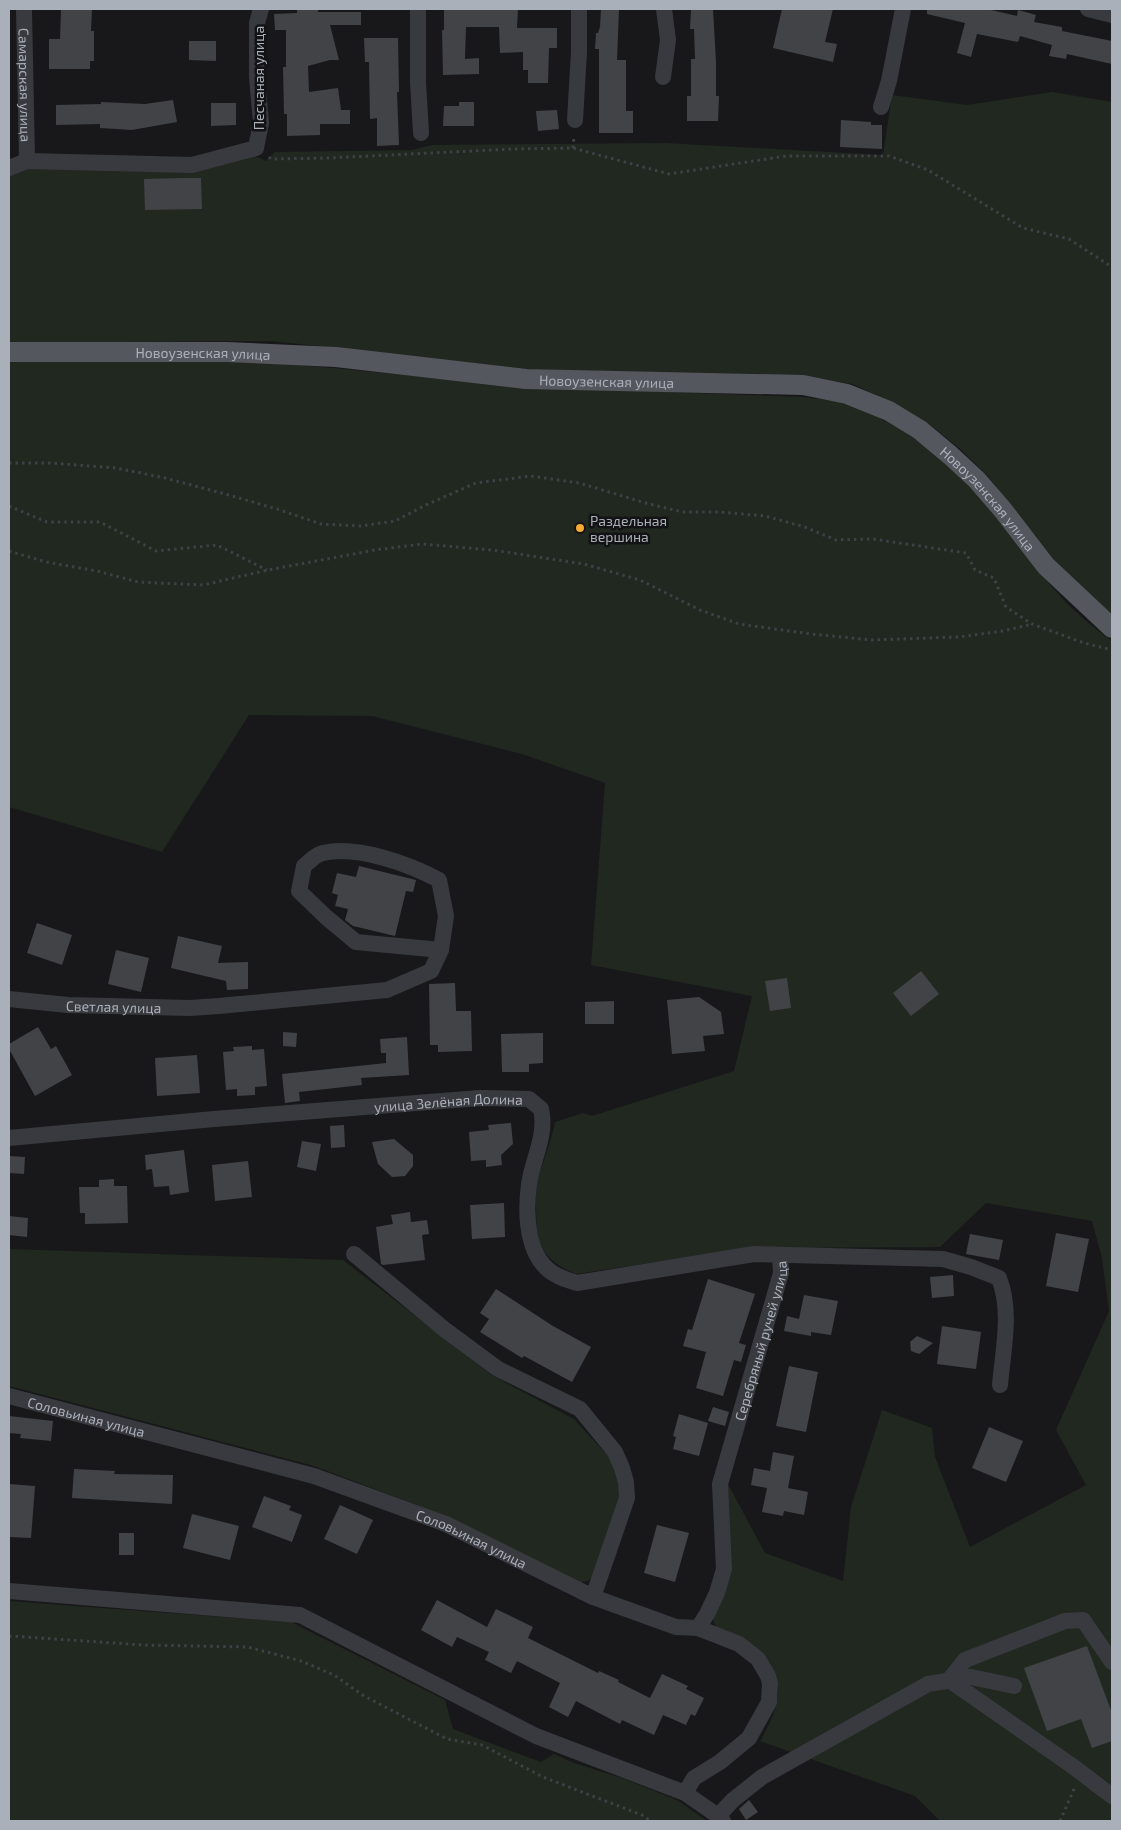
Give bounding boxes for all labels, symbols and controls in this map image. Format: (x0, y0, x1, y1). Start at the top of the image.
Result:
street label: Песчаная улица (250, 26, 267, 130)
street label: Самарская улица (16, 28, 35, 142)
street label: Новоузенская улица (135, 344, 271, 363)
street label: Новоузенская улица (539, 371, 674, 391)
street label: Новоузенская улица (937, 442, 1040, 554)
place label: Раздельная вершина (590, 512, 667, 545)
marker: Раздельная вершина (574, 522, 586, 534)
street label: Светлая улица (66, 996, 162, 1016)
street label: улица Зелёная Долина (373, 1089, 523, 1115)
street label: Серебряный ручей улица (730, 1260, 790, 1423)
street label: Соловьиная улица (26, 1393, 147, 1440)
street label: Соловьиная улица (414, 1505, 530, 1571)

